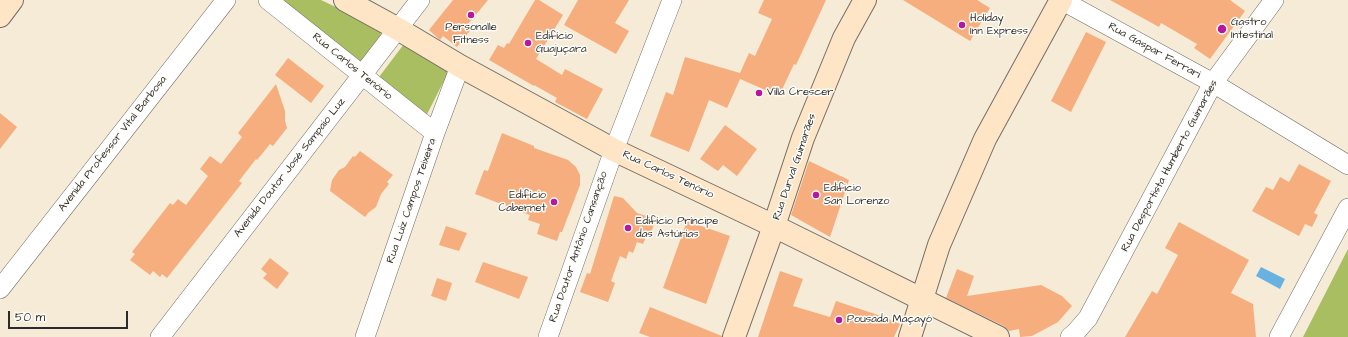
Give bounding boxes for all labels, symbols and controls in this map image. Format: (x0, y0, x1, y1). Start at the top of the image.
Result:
marker: Personalle Fitness (466, 10, 476, 20)
place label: Holiday Inn Express (970, 12, 1028, 38)
place label: Gastro Intestinal (1231, 16, 1273, 42)
marker: Holiday Inn Express (957, 20, 967, 30)
street label: Rua Gaspar Ferrari (1106, 20, 1202, 82)
place label: Personalle Fitness (445, 21, 497, 47)
marker: Gastro Intestinal (1216, 23, 1228, 35)
place label: Edifício Guajuçara (536, 30, 587, 56)
street label: Rua Carlos Tenório (309, 31, 395, 103)
marker: Edifício Guajuçara (523, 38, 533, 48)
street label: Avenida Professor Vital Barbosa (56, 73, 170, 215)
street label: Rua Desportista Humberto Guimarães (1119, 78, 1221, 254)
place label: Villa Crescer (767, 86, 833, 100)
marker: Villa Crescer (754, 88, 764, 98)
street label: Avenida Doutor José Sampaio Luz (231, 96, 349, 240)
street label: Rua Durval Guimarães (771, 112, 819, 222)
street label: Rua Luiz Campos Teixeira (384, 137, 440, 265)
street label: Rua Carlos Tenório (620, 148, 716, 202)
street label: Rua Doutor Antônio Cansanção (547, 170, 611, 324)
place label: Edificio San Lorenzo (824, 182, 890, 208)
place label: Edifício Cabernet (499, 189, 546, 215)
marker: Edificio San Lorenzo (811, 190, 821, 200)
marker: Edifício Cabernet (549, 197, 559, 207)
place label: Edifício Príncipe das Astúrias (636, 215, 718, 241)
marker: Edifício Príncipe das Astúrias (623, 223, 633, 233)
scale bar (10, 303, 130, 329)
text: 50 m (15, 309, 45, 326)
place label: Pousada Maçayó (847, 313, 932, 327)
marker: Pousada Maçayó (834, 315, 844, 325)

